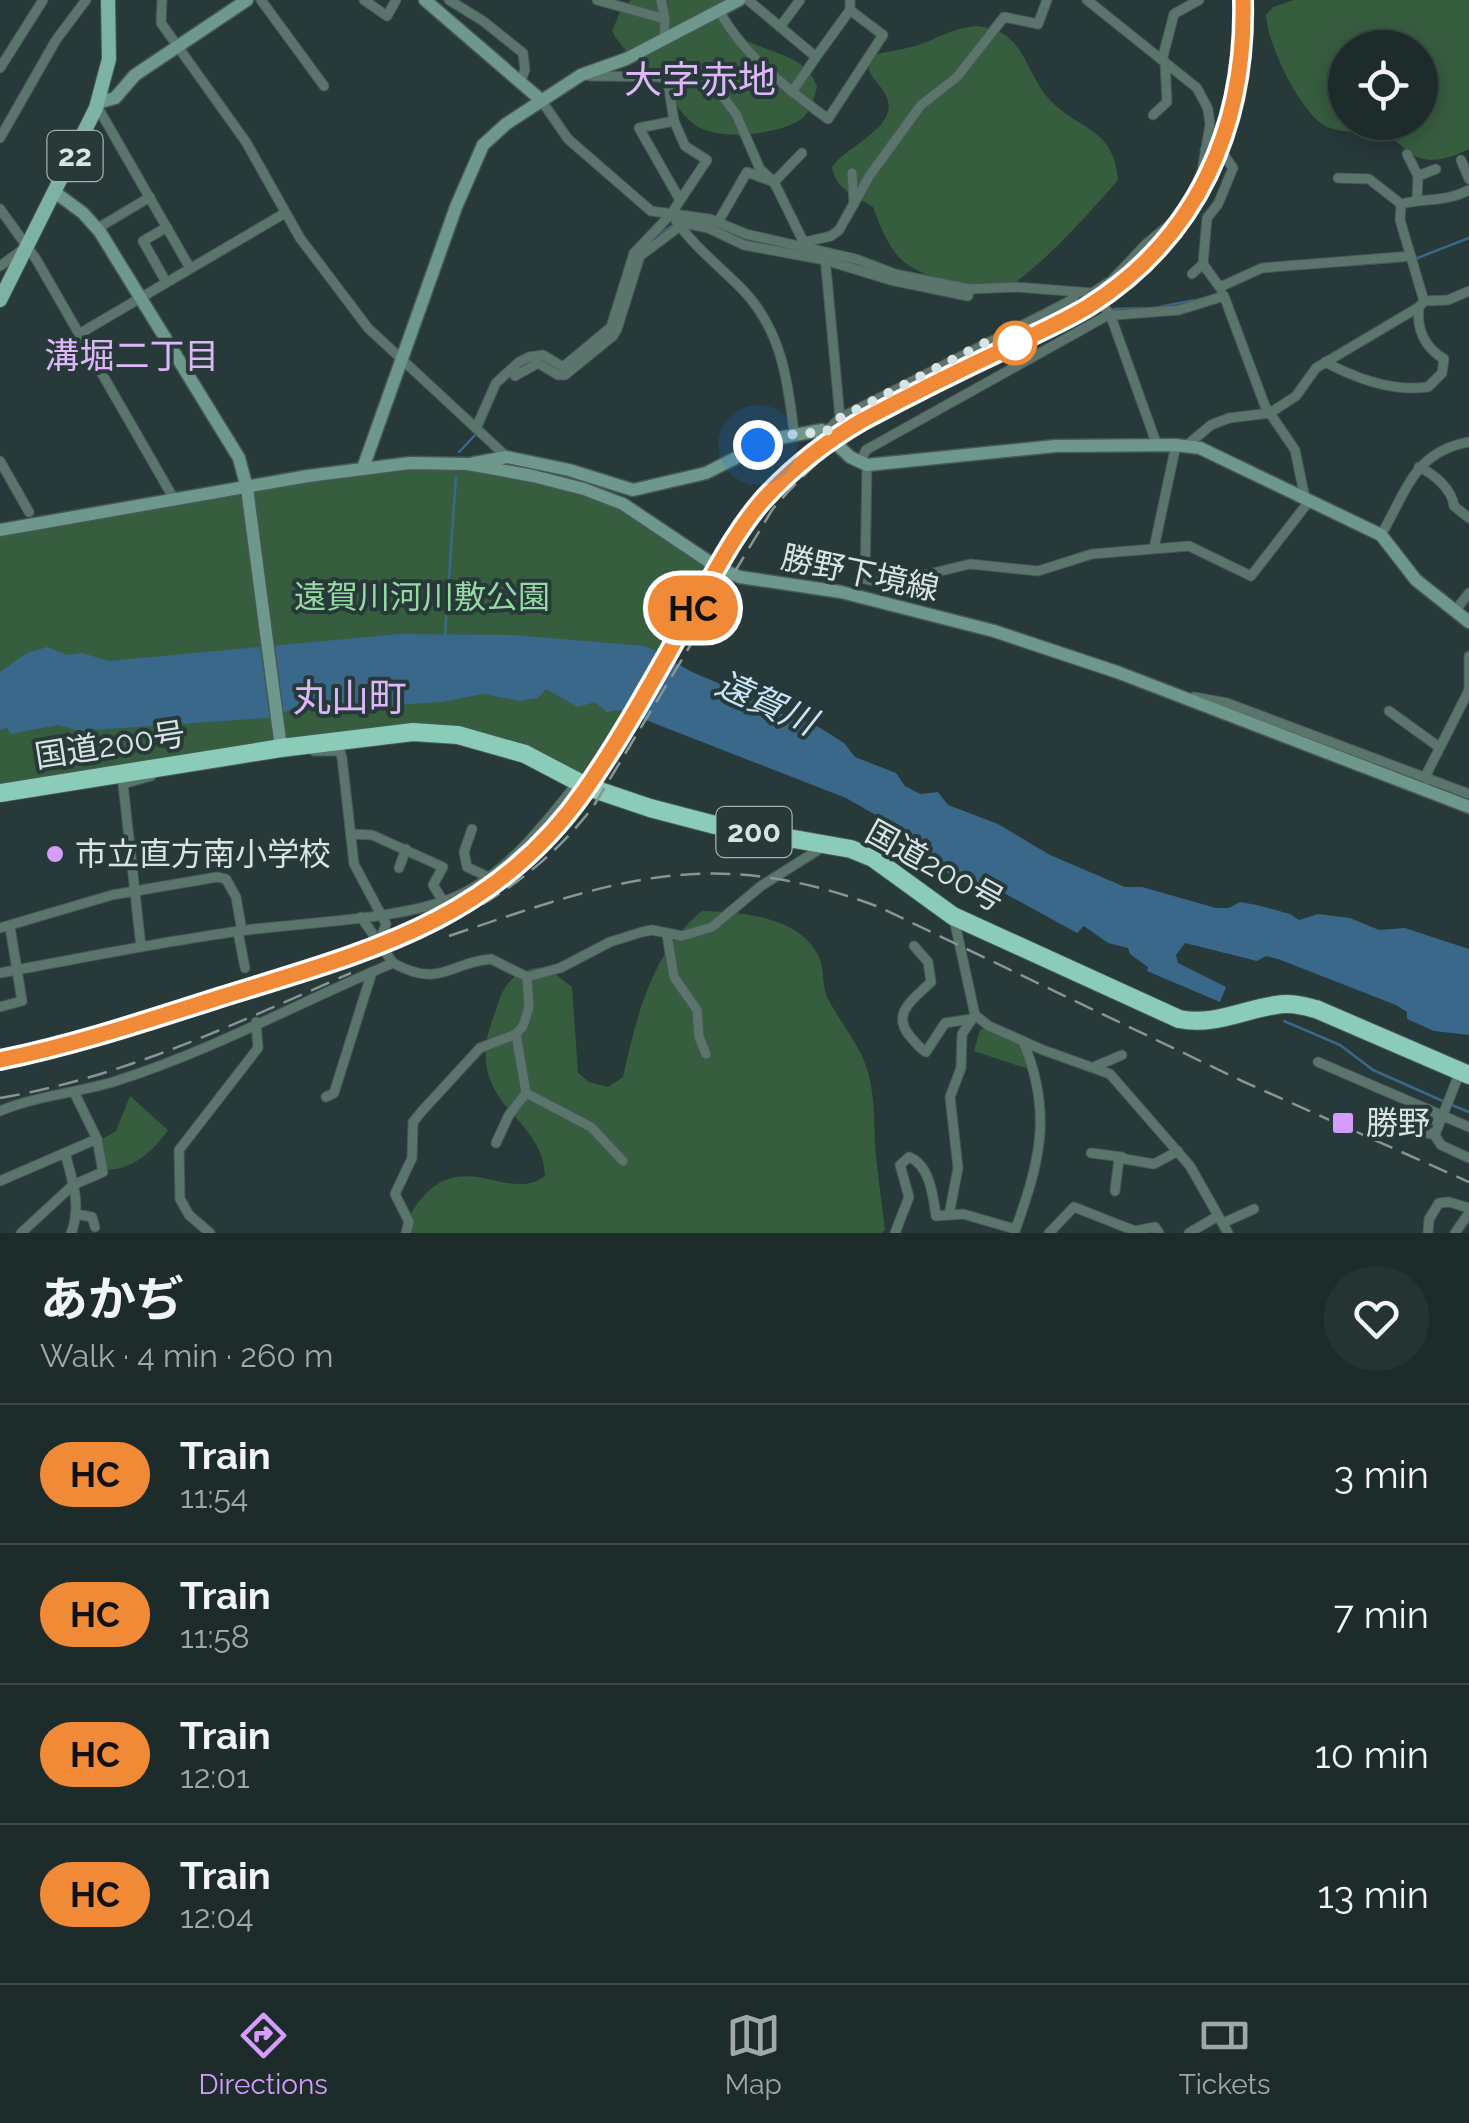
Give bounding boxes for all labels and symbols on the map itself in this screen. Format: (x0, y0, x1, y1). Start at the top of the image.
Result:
district label: 大字赤地 (624, 57, 776, 102)
road number: 22 (48, 131, 102, 181)
unlabelled marker (994, 322, 1036, 364)
district label: 溝堀二丁目 (44, 335, 220, 376)
your location (733, 420, 783, 470)
street label: 勝野下境線 (778, 538, 942, 607)
line badge: HC (648, 576, 738, 640)
park label: 遠賀川河川敷公園 (294, 578, 550, 615)
water label: 遠賀川 (710, 662, 826, 744)
district label: 丸山町 (293, 675, 407, 720)
street label: 国道200号 (32, 714, 188, 775)
road number: 200 (716, 807, 792, 857)
street label: 国道200号 (860, 813, 1011, 919)
place label: 市立直方南小学校 (75, 835, 331, 872)
marker: 市立直方南小学校 (44, 843, 66, 865)
place label: 勝野 (1366, 1104, 1430, 1141)
marker: 勝野 (1330, 1110, 1356, 1136)

